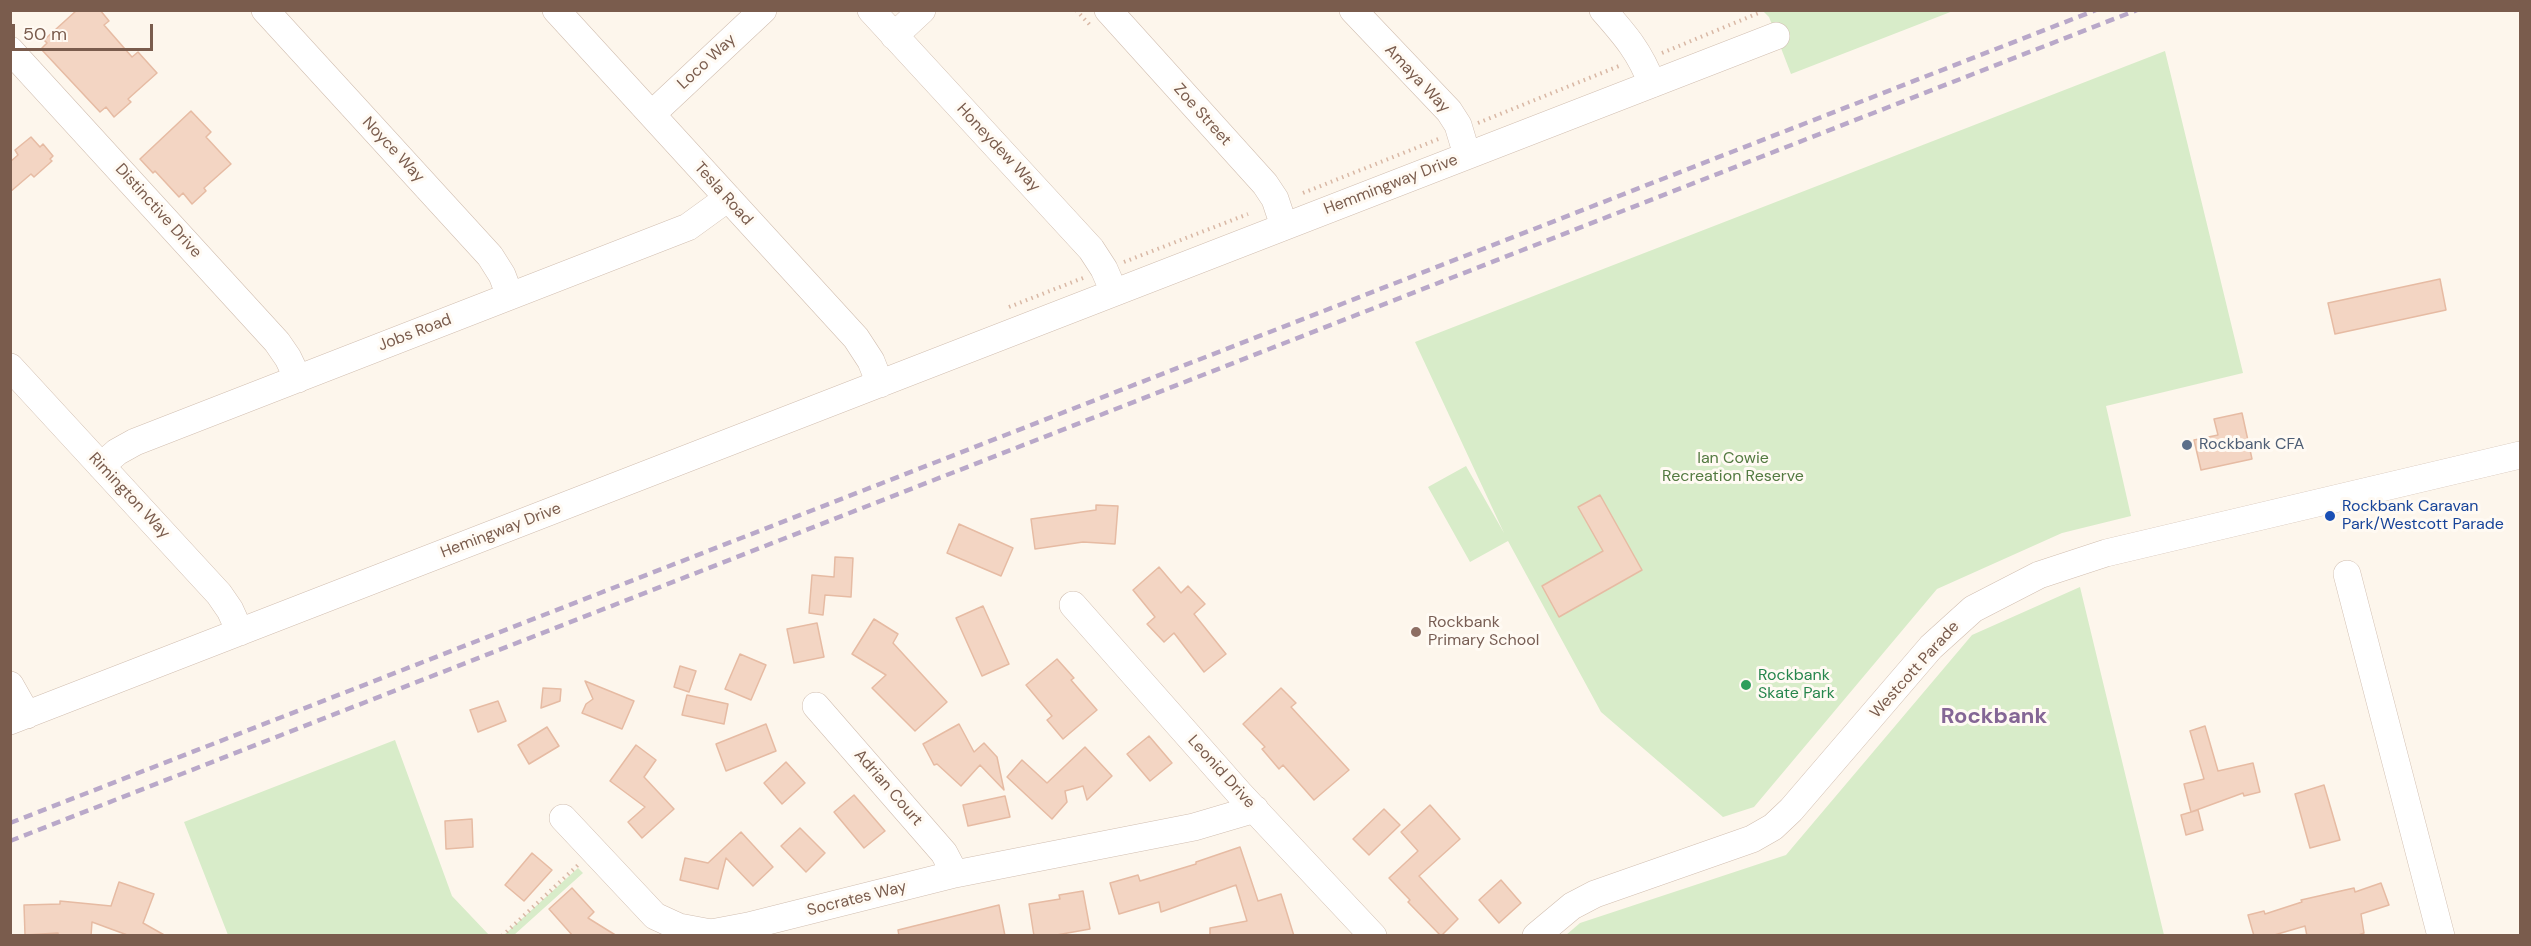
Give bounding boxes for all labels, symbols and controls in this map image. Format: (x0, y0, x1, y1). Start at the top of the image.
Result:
scale bar (15, 12, 156, 50)
text: 50 m (23, 22, 67, 46)
street label: Loco Way (674, 30, 740, 94)
street label: Amaya Way (1380, 41, 1454, 117)
street label: Zoe Street (1169, 80, 1235, 150)
street label: Honeydew Way (952, 100, 1044, 196)
street label: Noyce Way (358, 113, 428, 187)
street label: Hemmingway Drive (1321, 151, 1461, 219)
street label: Tesla Road (690, 158, 756, 230)
street label: Distinctive Drive (111, 160, 205, 262)
street label: Jobs Road (376, 310, 454, 356)
place label: Rockbank CFA (2199, 435, 2304, 455)
marker: Rockbank CFA (2180, 438, 2194, 452)
street label: Rimington Way (84, 449, 174, 543)
park label: Ian Cowie Recreation Reserve (1662, 449, 1804, 487)
place label: Rockbank Caravan Park/Westcott Parade (2342, 497, 2504, 535)
street label: Hemingway Drive (438, 499, 564, 563)
marker: Rockbank Caravan Park/Westcott Parade (2323, 509, 2337, 523)
place label: Rockbank Primary School (1428, 613, 1539, 651)
street label: Westcott Parade (1866, 618, 1964, 722)
marker: Rockbank Primary School (1409, 625, 1423, 639)
place label: Rockbank Skate Park (1758, 666, 1835, 704)
marker: Rockbank Skate Park (1739, 678, 1753, 692)
district label: Rockbank (1941, 704, 2047, 730)
street label: Leonid Drive (1183, 731, 1259, 813)
street label: Adrian Court (850, 746, 926, 830)
street label: Socrates Way (805, 877, 909, 921)

